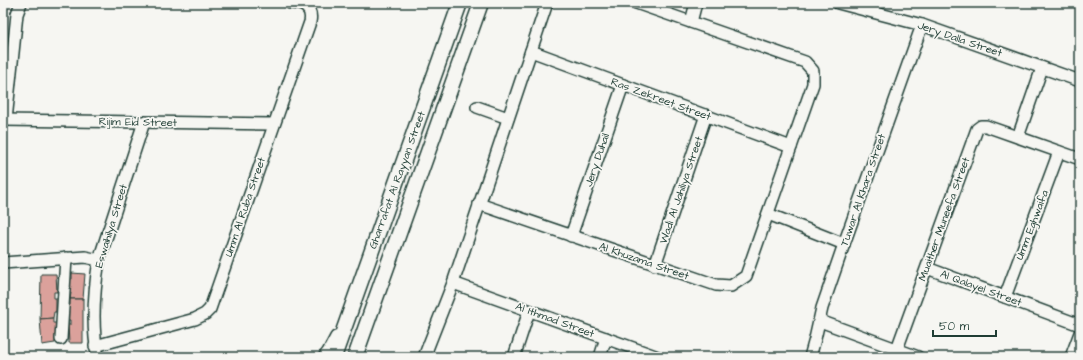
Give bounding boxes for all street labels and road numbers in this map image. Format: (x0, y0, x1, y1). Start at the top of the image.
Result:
street label: Jery Dalla Street (915, 18, 1005, 62)
street label: Ras Zekreet Street (609, 74, 714, 124)
street label: Gharrafat Al Rayyan Street (365, 109, 430, 251)
street label: Rijim Eid Street (99, 114, 178, 130)
street label: Jery Duhail (581, 131, 614, 189)
street label: Tuwar Al Khara Street (837, 131, 890, 248)
street label: Wadi Al Jahiliya Street (656, 134, 708, 246)
street label: Muaither Muneefa Street (915, 154, 974, 283)
street label: Umm Al Ruba Street (221, 155, 269, 259)
street label: Eswaihilya Street (91, 182, 132, 270)
street label: Umm Eghwaifa (1012, 188, 1053, 262)
street label: Al Khuzama Street (597, 239, 692, 284)
street label: Al Qalayel Street (938, 266, 1024, 311)
street label: Al Ithmad Street (513, 299, 597, 341)

